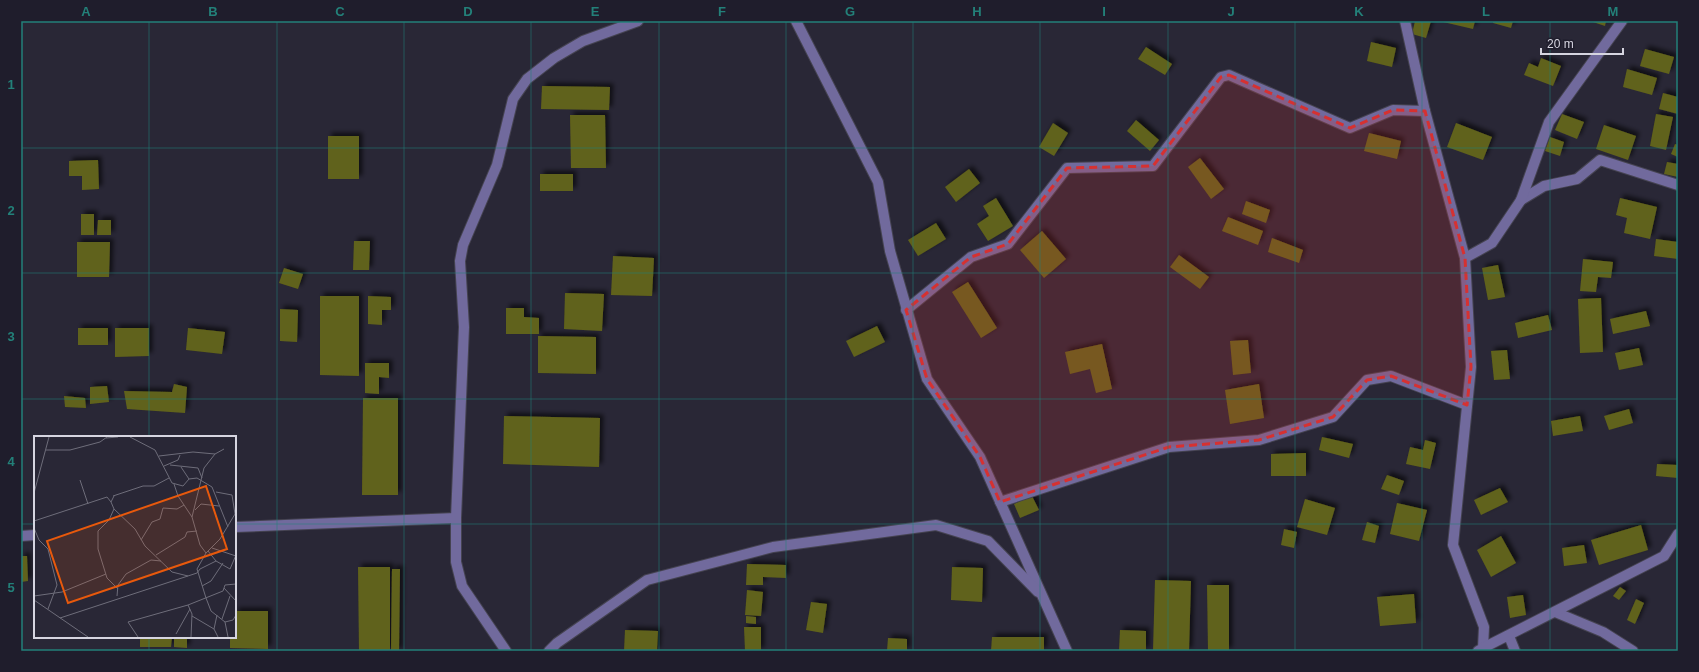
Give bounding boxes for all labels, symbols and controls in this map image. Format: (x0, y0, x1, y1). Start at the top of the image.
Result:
text: A (81, 4, 91, 19)
text: B (208, 4, 218, 19)
text: C (335, 4, 345, 19)
text: D (463, 4, 473, 19)
text: E (591, 4, 600, 19)
text: F (718, 4, 726, 19)
text: G (845, 4, 855, 19)
text: H (972, 4, 982, 19)
text: I (1102, 4, 1106, 19)
text: J (1227, 4, 1235, 19)
text: K (1354, 4, 1364, 19)
text: L (1482, 4, 1490, 19)
text: M (1608, 4, 1618, 19)
scale bar (1541, 30, 1623, 56)
text: 20 m (1547, 37, 1574, 51)
text: 1 (7, 77, 15, 92)
text: 2 (7, 203, 15, 218)
text: 3 (7, 329, 15, 344)
inset map (34, 436, 236, 638)
text: 4 (7, 454, 15, 469)
text: 5 (7, 580, 15, 595)

